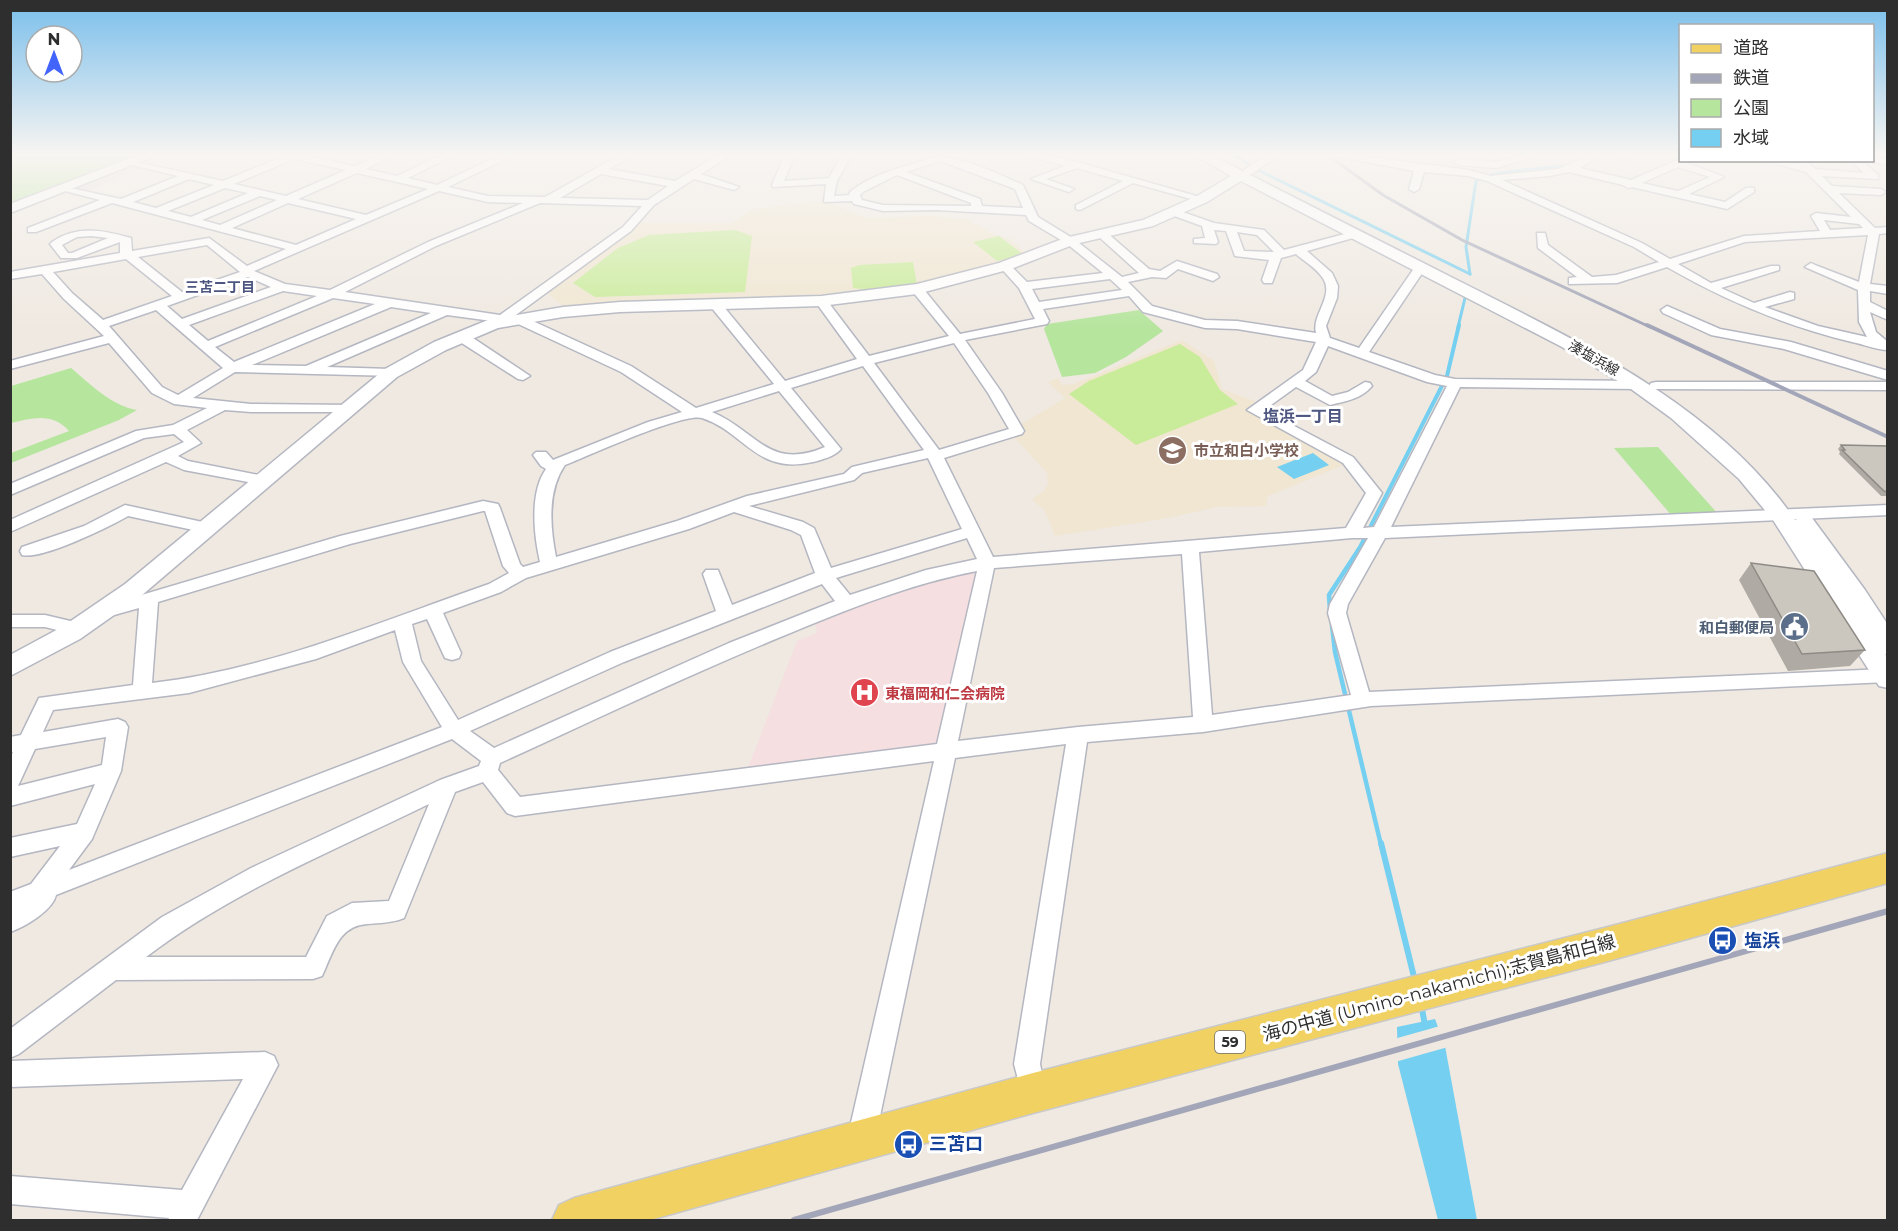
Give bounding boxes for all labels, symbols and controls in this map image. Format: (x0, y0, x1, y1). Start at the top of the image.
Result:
north arrow (24, 24, 84, 84)
legend (1679, 24, 1874, 162)
text: N (48, 30, 60, 49)
text: 道路 (1733, 37, 1769, 59)
text: 鉄道 (1733, 67, 1769, 89)
text: 公園 (1733, 97, 1769, 119)
text: 水域 (1733, 127, 1769, 149)
district label: 三苫二丁目 (185, 278, 255, 296)
street label: 湊塩浜線 (1565, 336, 1623, 380)
district label: 塩浜一丁目 (1263, 407, 1343, 426)
school or university icon: 市立和白小学校 (1157, 434, 1189, 466)
place label: 市立和白小学校 (1194, 441, 1299, 460)
public building icon: 和白郵便局 (1779, 611, 1811, 643)
place label: 和白郵便局 (1699, 618, 1774, 637)
hospital icon: 東福岡和仁会病院 (848, 677, 880, 709)
place label: 東福岡和仁会病院 (885, 684, 1005, 703)
bus stop icon: 塩浜 (1707, 925, 1739, 957)
street label: 海の中道 (Umino-nakamichi);志賀島和白線 (1260, 930, 1618, 1046)
place label: 塩浜 (1744, 930, 1780, 952)
road number: 59 (1215, 1031, 1245, 1053)
bus stop icon: 三苫口 (892, 1128, 924, 1160)
place label: 三苫口 (929, 1133, 983, 1155)

